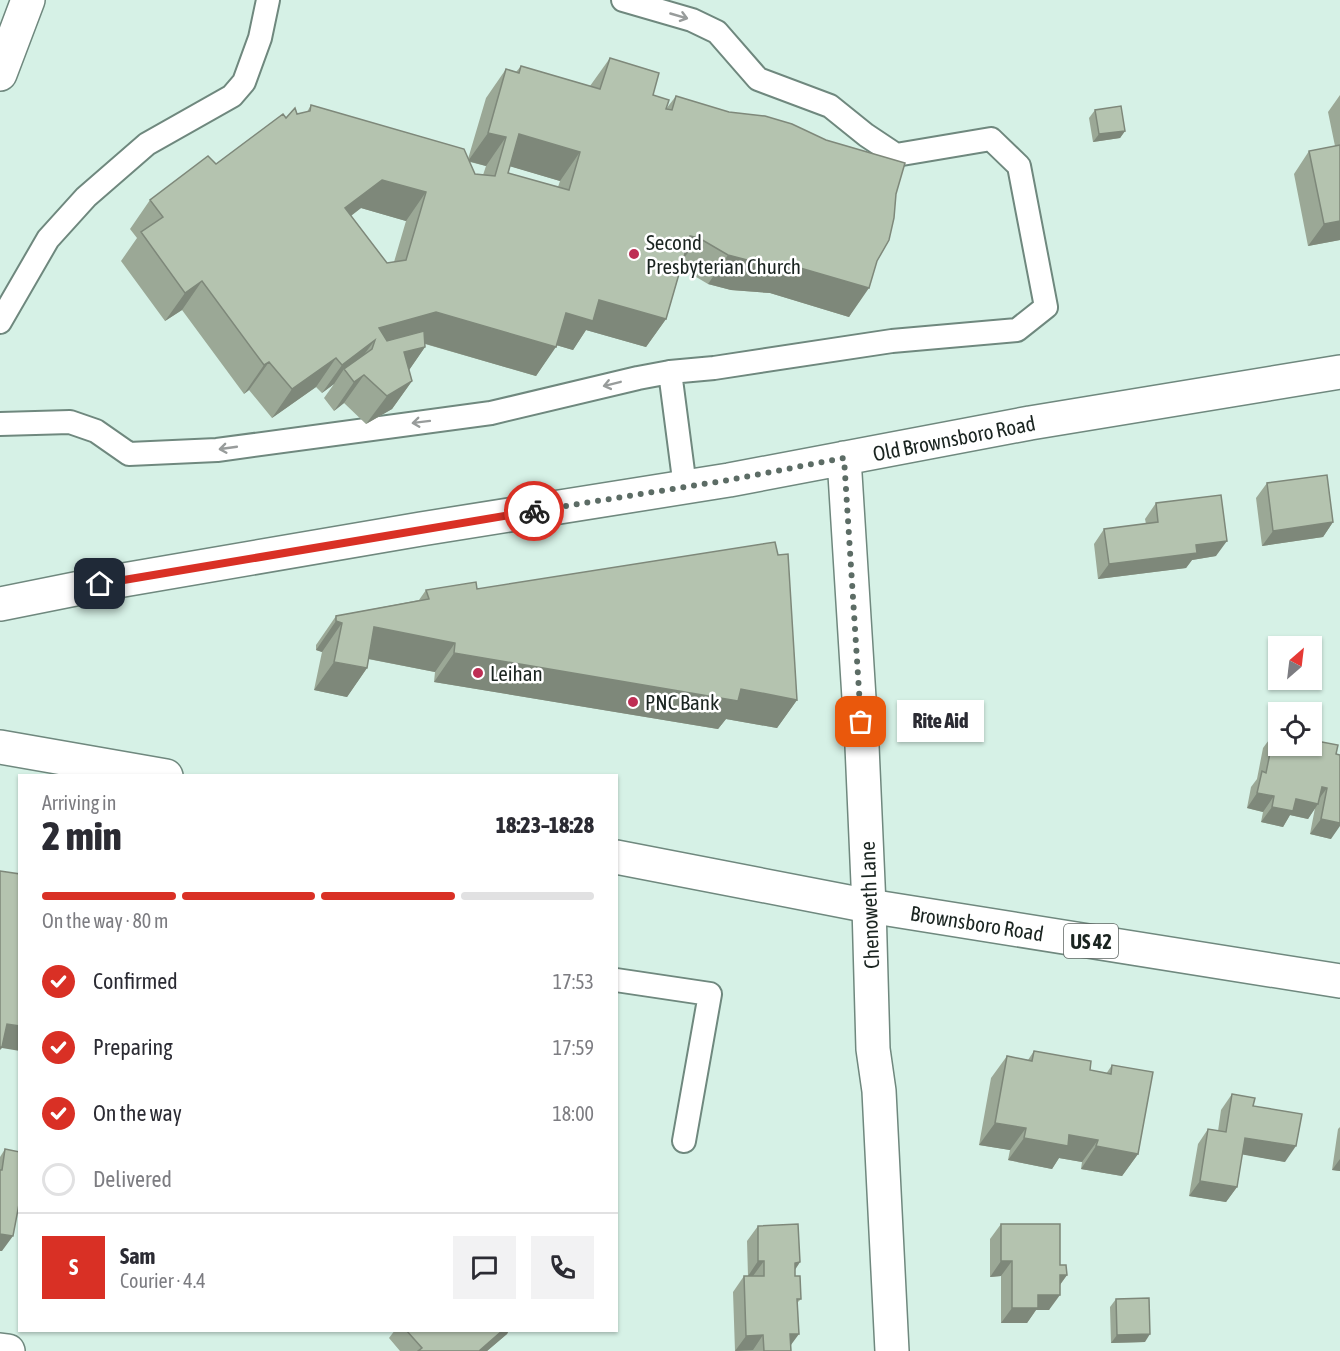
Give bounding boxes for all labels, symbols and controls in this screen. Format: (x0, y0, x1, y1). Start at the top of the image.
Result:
one-way arrow (669, 11, 688, 22)
place label: Second Presbyterian Church (646, 230, 801, 278)
marker: Second Presbyterian Church (627, 247, 641, 261)
one-way arrow (603, 379, 623, 390)
street label: Old Brownsboro Road (871, 410, 1037, 466)
one-way arrow (412, 417, 432, 428)
one-way arrow (219, 443, 239, 454)
courier (504, 481, 564, 541)
icon: bike (518, 495, 551, 528)
pin (74, 558, 125, 609)
icon: home (83, 567, 116, 600)
north arrow (1268, 636, 1322, 690)
map controls (1268, 636, 1322, 756)
place label: Leihan (490, 661, 543, 685)
marker: Leihan (471, 666, 485, 680)
place label: PNC Bank (645, 690, 719, 714)
marker: PNC Bank (626, 695, 640, 709)
pin (835, 696, 886, 747)
callout: Rite Aid (897, 701, 984, 743)
button: locate (1268, 702, 1322, 756)
icon: bag (844, 705, 877, 738)
text: Rite Aid (913, 709, 968, 732)
text: Arriving in (42, 791, 116, 814)
text: 18:23–18:28 (496, 812, 594, 838)
text: 2 min (42, 814, 122, 858)
street label: Chenoweth Lane (855, 841, 883, 969)
street label: Brownsboro Road (909, 901, 1045, 945)
text: On the way · 80 m (42, 909, 168, 932)
road number: US 42 (1064, 924, 1118, 958)
icon: check (42, 965, 75, 998)
text: Confirmed (93, 968, 178, 994)
text: 17:53 (553, 970, 594, 993)
icon: check (42, 1031, 75, 1064)
text: Preparing (93, 1034, 173, 1060)
text: 17:59 (553, 1036, 594, 1059)
icon: check (42, 1097, 75, 1130)
text: On the way (93, 1100, 182, 1126)
text: 18:00 (552, 1102, 594, 1125)
text: Delivered (93, 1166, 172, 1192)
button: chat (453, 1236, 516, 1299)
button: phone (531, 1236, 594, 1299)
text: Sam (120, 1243, 155, 1269)
text: S (69, 1254, 78, 1280)
text: Courier · 4.4 (120, 1269, 206, 1292)

